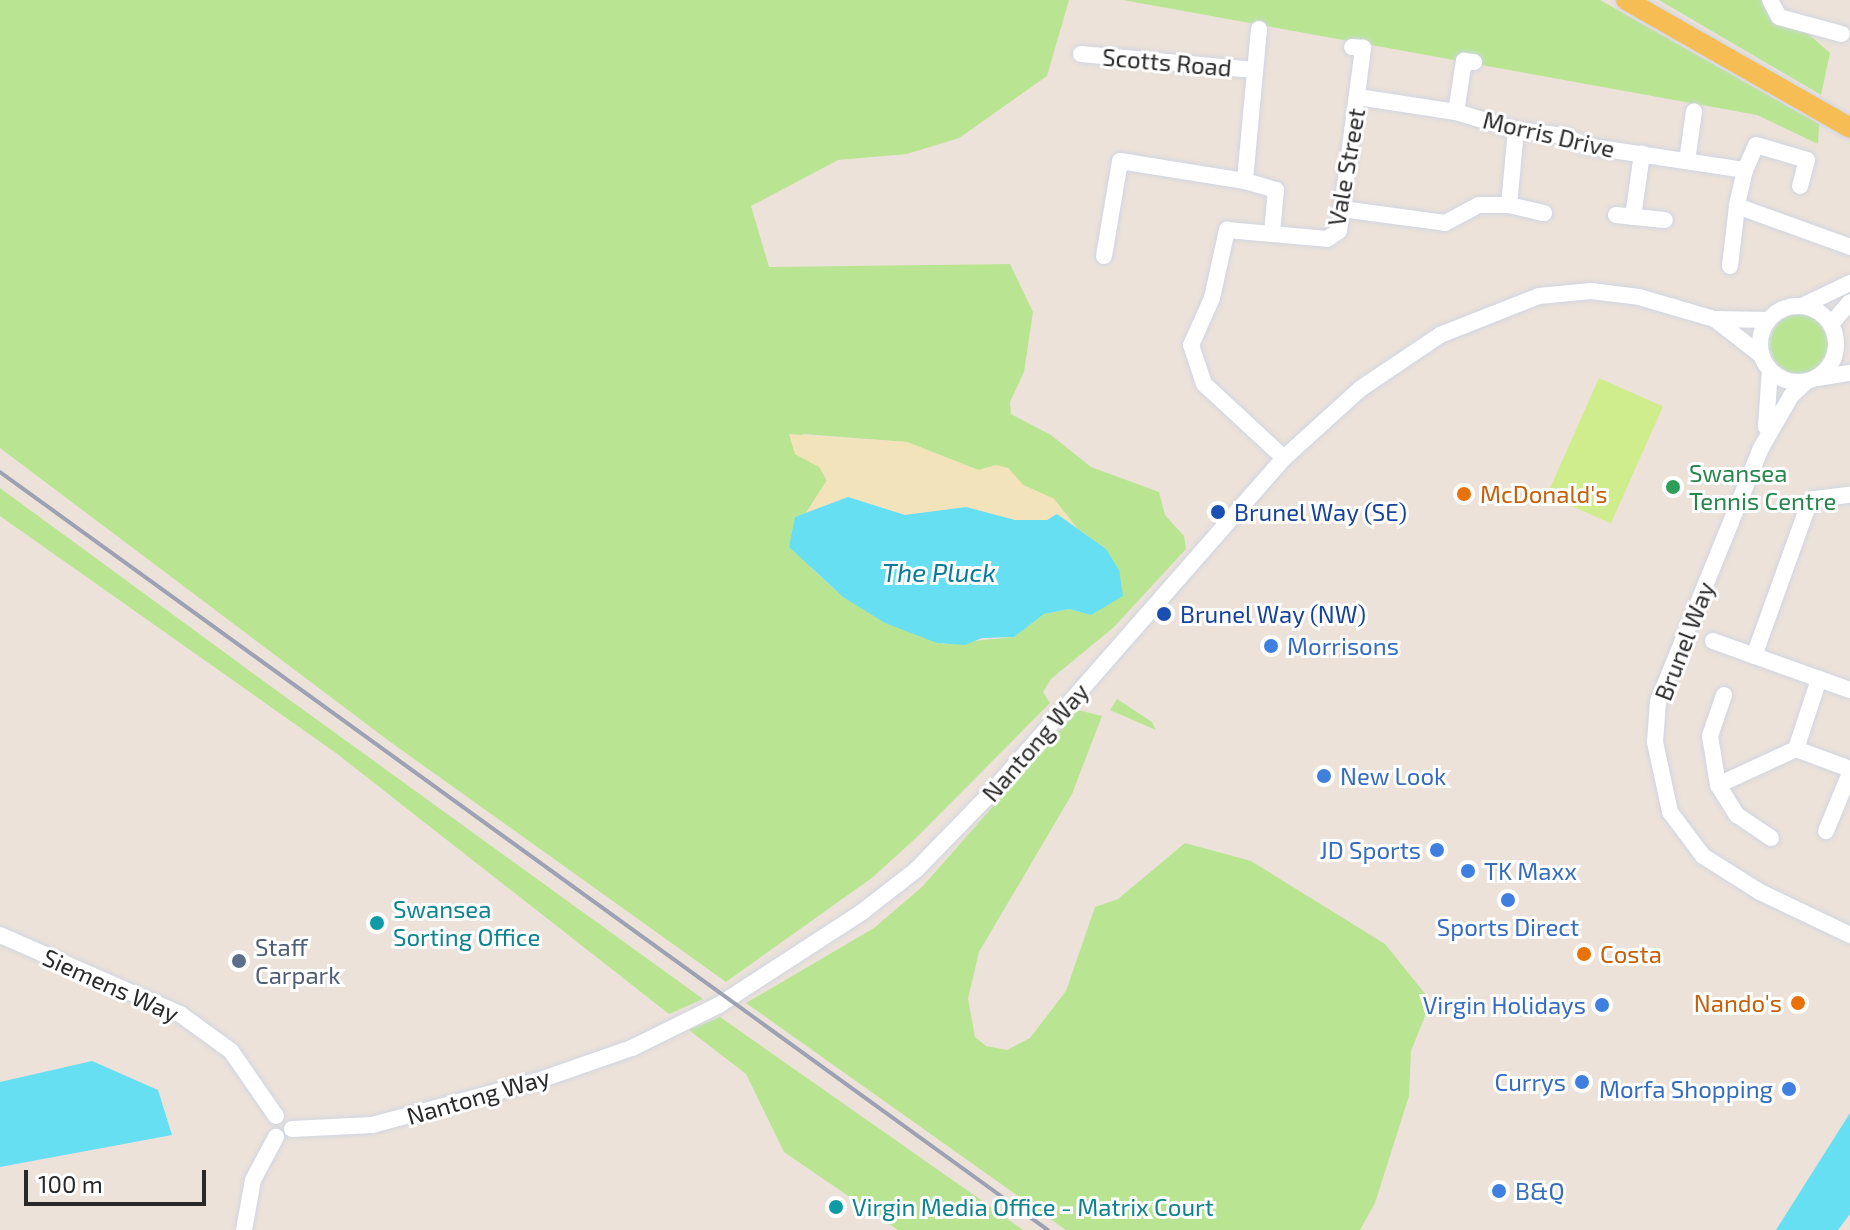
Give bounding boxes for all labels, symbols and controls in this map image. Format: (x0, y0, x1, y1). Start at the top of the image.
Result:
street label: Scotts Road (1101, 42, 1233, 82)
street label: Morris Drive (1480, 105, 1618, 163)
street label: Vale Street (1321, 106, 1371, 228)
place label: Swansea Tennis Centre (1689, 459, 1836, 515)
marker: Swansea Tennis Centre (1664, 478, 1682, 496)
place label: McDonald's (1480, 480, 1608, 508)
marker: McDonald's (1455, 485, 1473, 503)
place label: Brunel Way (SE) (1234, 498, 1409, 526)
marker: Brunel Way (SE) (1209, 503, 1227, 521)
water label: The Pluck (882, 556, 996, 588)
street label: Brunel Way (1648, 577, 1720, 705)
place label: Brunel Way (NW) (1180, 600, 1368, 628)
marker: Brunel Way (NW) (1155, 605, 1173, 623)
place label: Morrisons (1287, 632, 1399, 660)
marker: Morrisons (1262, 637, 1280, 655)
street label: Nantong Way (976, 677, 1094, 807)
place label: New Look (1340, 762, 1447, 790)
marker: New Look (1315, 767, 1333, 785)
place label: JD Sports (1320, 836, 1421, 864)
marker: JD Sports (1428, 841, 1446, 859)
place label: TK Maxx (1484, 857, 1577, 885)
marker: TK Maxx (1459, 862, 1477, 880)
marker: Sports Direct (1499, 891, 1517, 909)
place label: Swansea Sorting Office (393, 895, 540, 951)
place label: Sports Direct (1437, 913, 1579, 941)
marker: Swansea Sorting Office (368, 914, 386, 932)
place label: Staff Carpark (255, 933, 340, 989)
place label: Costa (1600, 940, 1662, 968)
street label: Siemens Way (38, 942, 184, 1028)
marker: Costa (1575, 945, 1593, 963)
marker: Staff Carpark (230, 952, 248, 970)
place label: Nando's (1694, 989, 1782, 1017)
place label: Virgin Holidays (1423, 991, 1586, 1019)
marker: Nando's (1789, 994, 1807, 1012)
marker: Virgin Holidays (1593, 996, 1611, 1014)
street label: Nantong Way (403, 1062, 553, 1130)
place label: Currys (1495, 1068, 1566, 1096)
marker: Currys (1573, 1073, 1591, 1091)
place label: Morfa Shopping (1599, 1075, 1773, 1103)
marker: Morfa Shopping (1780, 1080, 1798, 1098)
scale bar (28, 1154, 210, 1204)
text: 100 m (38, 1169, 103, 1198)
place label: B&Q (1515, 1177, 1564, 1205)
marker: B&Q (1490, 1182, 1508, 1200)
place label: Virgin Media Office - Matrix Court (852, 1193, 1214, 1221)
marker: Virgin Media Office - Matrix Court (827, 1198, 845, 1216)

